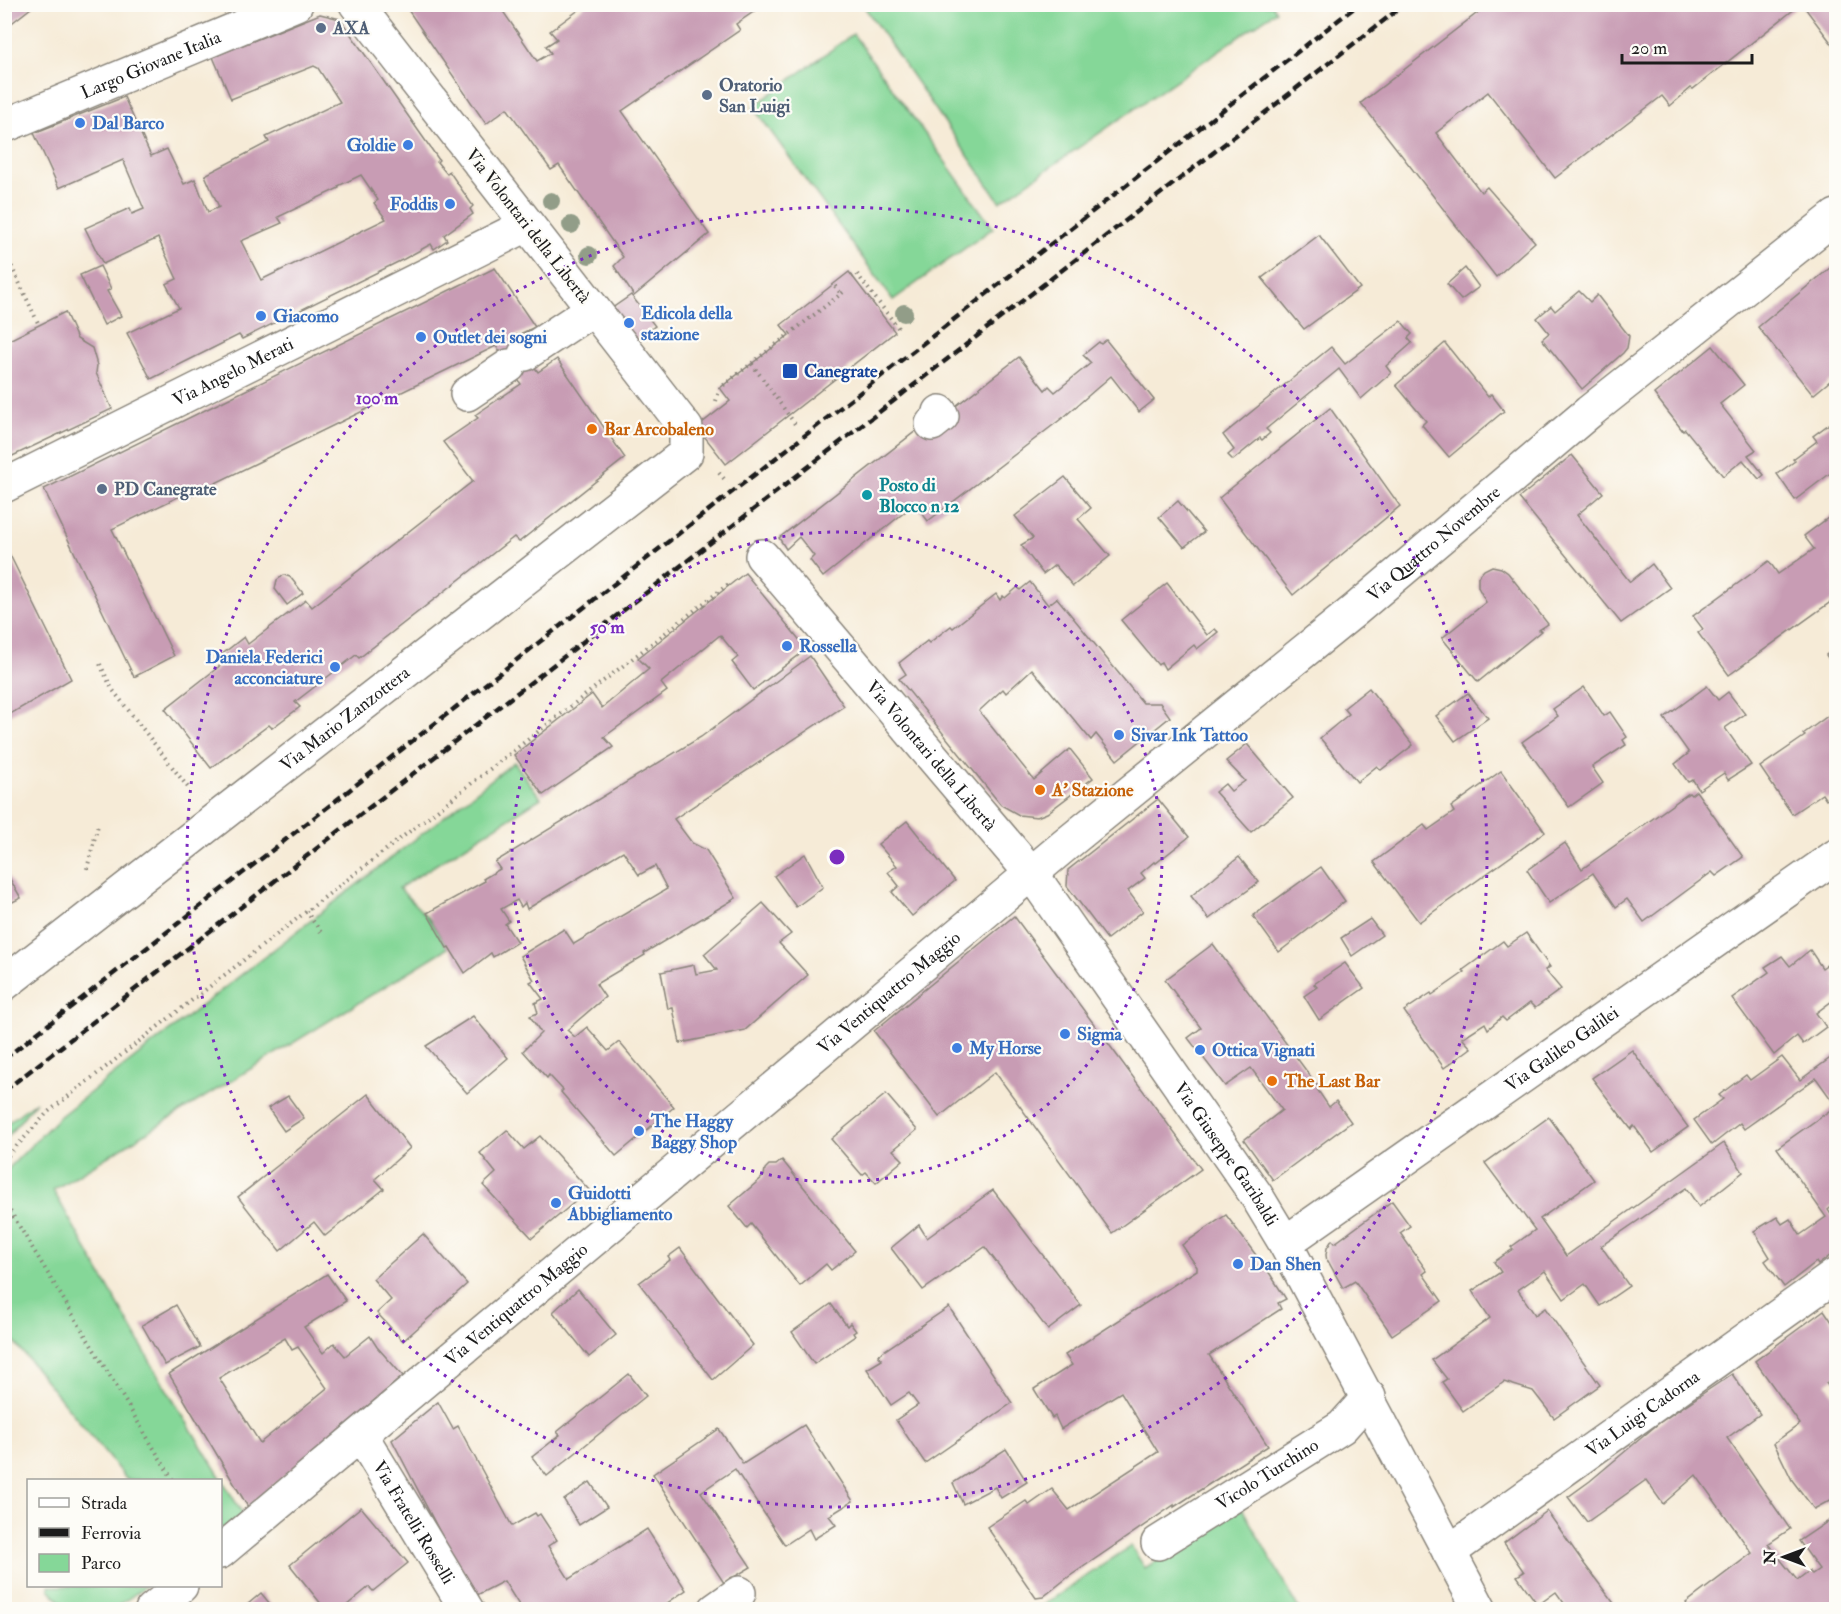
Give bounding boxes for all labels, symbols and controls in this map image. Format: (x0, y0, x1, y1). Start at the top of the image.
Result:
place label: AXA (332, 17, 370, 40)
marker: AXA (314, 21, 328, 35)
street label: Largo Giovane Italia (77, 25, 225, 104)
scale bar (1622, 27, 1752, 65)
text: 20 m (1631, 37, 1667, 60)
place label: Oratorio San Luigi (719, 74, 790, 118)
marker: Oratorio San Luigi (700, 88, 714, 102)
place label: Dal Barco (92, 112, 164, 135)
marker: Dal Barco (73, 116, 87, 130)
place label: Goldie (347, 134, 396, 157)
marker: Goldie (401, 138, 415, 152)
street label: Via Volontari della Libertà (460, 144, 596, 308)
place label: Foddis (390, 193, 438, 216)
marker: Foddis (443, 197, 457, 211)
place label: Edicola della stazione (641, 302, 733, 346)
place label: Giacomo (273, 305, 339, 328)
marker: Giacomo (254, 309, 268, 323)
marker: Edicola della stazione (622, 316, 636, 330)
place label: Outlet dei sogni (433, 326, 547, 349)
marker: Outlet dei sogni (414, 330, 428, 344)
street label: Via Angelo Merati (169, 332, 298, 411)
place label: Canegrate (804, 360, 878, 383)
marker: Canegrate (781, 362, 799, 380)
text: 100 m (356, 387, 399, 410)
place label: Bar Arcobaleno (604, 418, 714, 441)
marker: Bar Arcobaleno (585, 422, 599, 436)
place label: Posto di Blocco n 12 (879, 474, 959, 518)
place label: PD Canegrate (114, 478, 217, 501)
street label: Via Quattro Novembre (1362, 480, 1505, 606)
marker: PD Canegrate (95, 482, 109, 496)
marker: Posto di Blocco n 12 (860, 488, 874, 502)
text: 50 m (590, 616, 625, 639)
place label: Rossella (799, 635, 857, 658)
marker: Rossella (780, 639, 794, 653)
place label: Daniela Federici acconciature (205, 646, 323, 690)
marker: Daniela Federici acconciature (328, 660, 342, 674)
street label: Via Mario Zanzottera (275, 661, 415, 776)
street label: Via Volontari della Libertà (861, 676, 1002, 836)
place label: Sivar Ink Tattoo (1131, 724, 1248, 747)
marker: Sivar Ink Tattoo (1112, 728, 1126, 742)
place label: A' Stazione (1051, 779, 1134, 802)
marker: A' Stazione (1033, 783, 1047, 797)
centre of rings (827, 847, 847, 867)
street label: Via Ventiquattro Maggio (812, 926, 965, 1059)
street label: Via Galileo Galilei (1500, 1001, 1623, 1097)
place label: Sigma (1077, 1023, 1123, 1046)
marker: Sigma (1058, 1027, 1072, 1041)
place label: My Horse (968, 1037, 1042, 1060)
place label: Ottica Vignati (1212, 1039, 1315, 1062)
marker: My Horse (950, 1041, 964, 1055)
marker: Ottica Vignati (1193, 1043, 1207, 1057)
place label: The Last Bar (1283, 1070, 1381, 1093)
marker: The Last Bar (1265, 1074, 1279, 1088)
street label: Via Giuseppe Garibaldi (1169, 1077, 1284, 1230)
place label: The Haggy Baggy Shop (650, 1110, 737, 1154)
marker: The Haggy Baggy Shop (632, 1124, 646, 1138)
place label: Guidotti Abbigliamento (567, 1182, 673, 1226)
marker: Guidotti Abbigliamento (549, 1196, 563, 1210)
street label: Via Ventiquattro Maggio (440, 1238, 593, 1371)
place label: Dan Shen (1250, 1253, 1322, 1276)
marker: Dan Shen (1231, 1257, 1245, 1271)
street label: Via Luigi Cadorna (1581, 1365, 1705, 1462)
street label: Vicolo Turchino (1211, 1433, 1323, 1515)
street label: Via Fratelli Rosselli (368, 1456, 460, 1588)
legend (27, 1479, 222, 1587)
text: Strada (81, 1492, 128, 1515)
text: Ferrovia (81, 1522, 142, 1545)
north arrow (1754, 1527, 1814, 1587)
text: N (1760, 1549, 1780, 1565)
text: Parco (81, 1552, 121, 1575)

